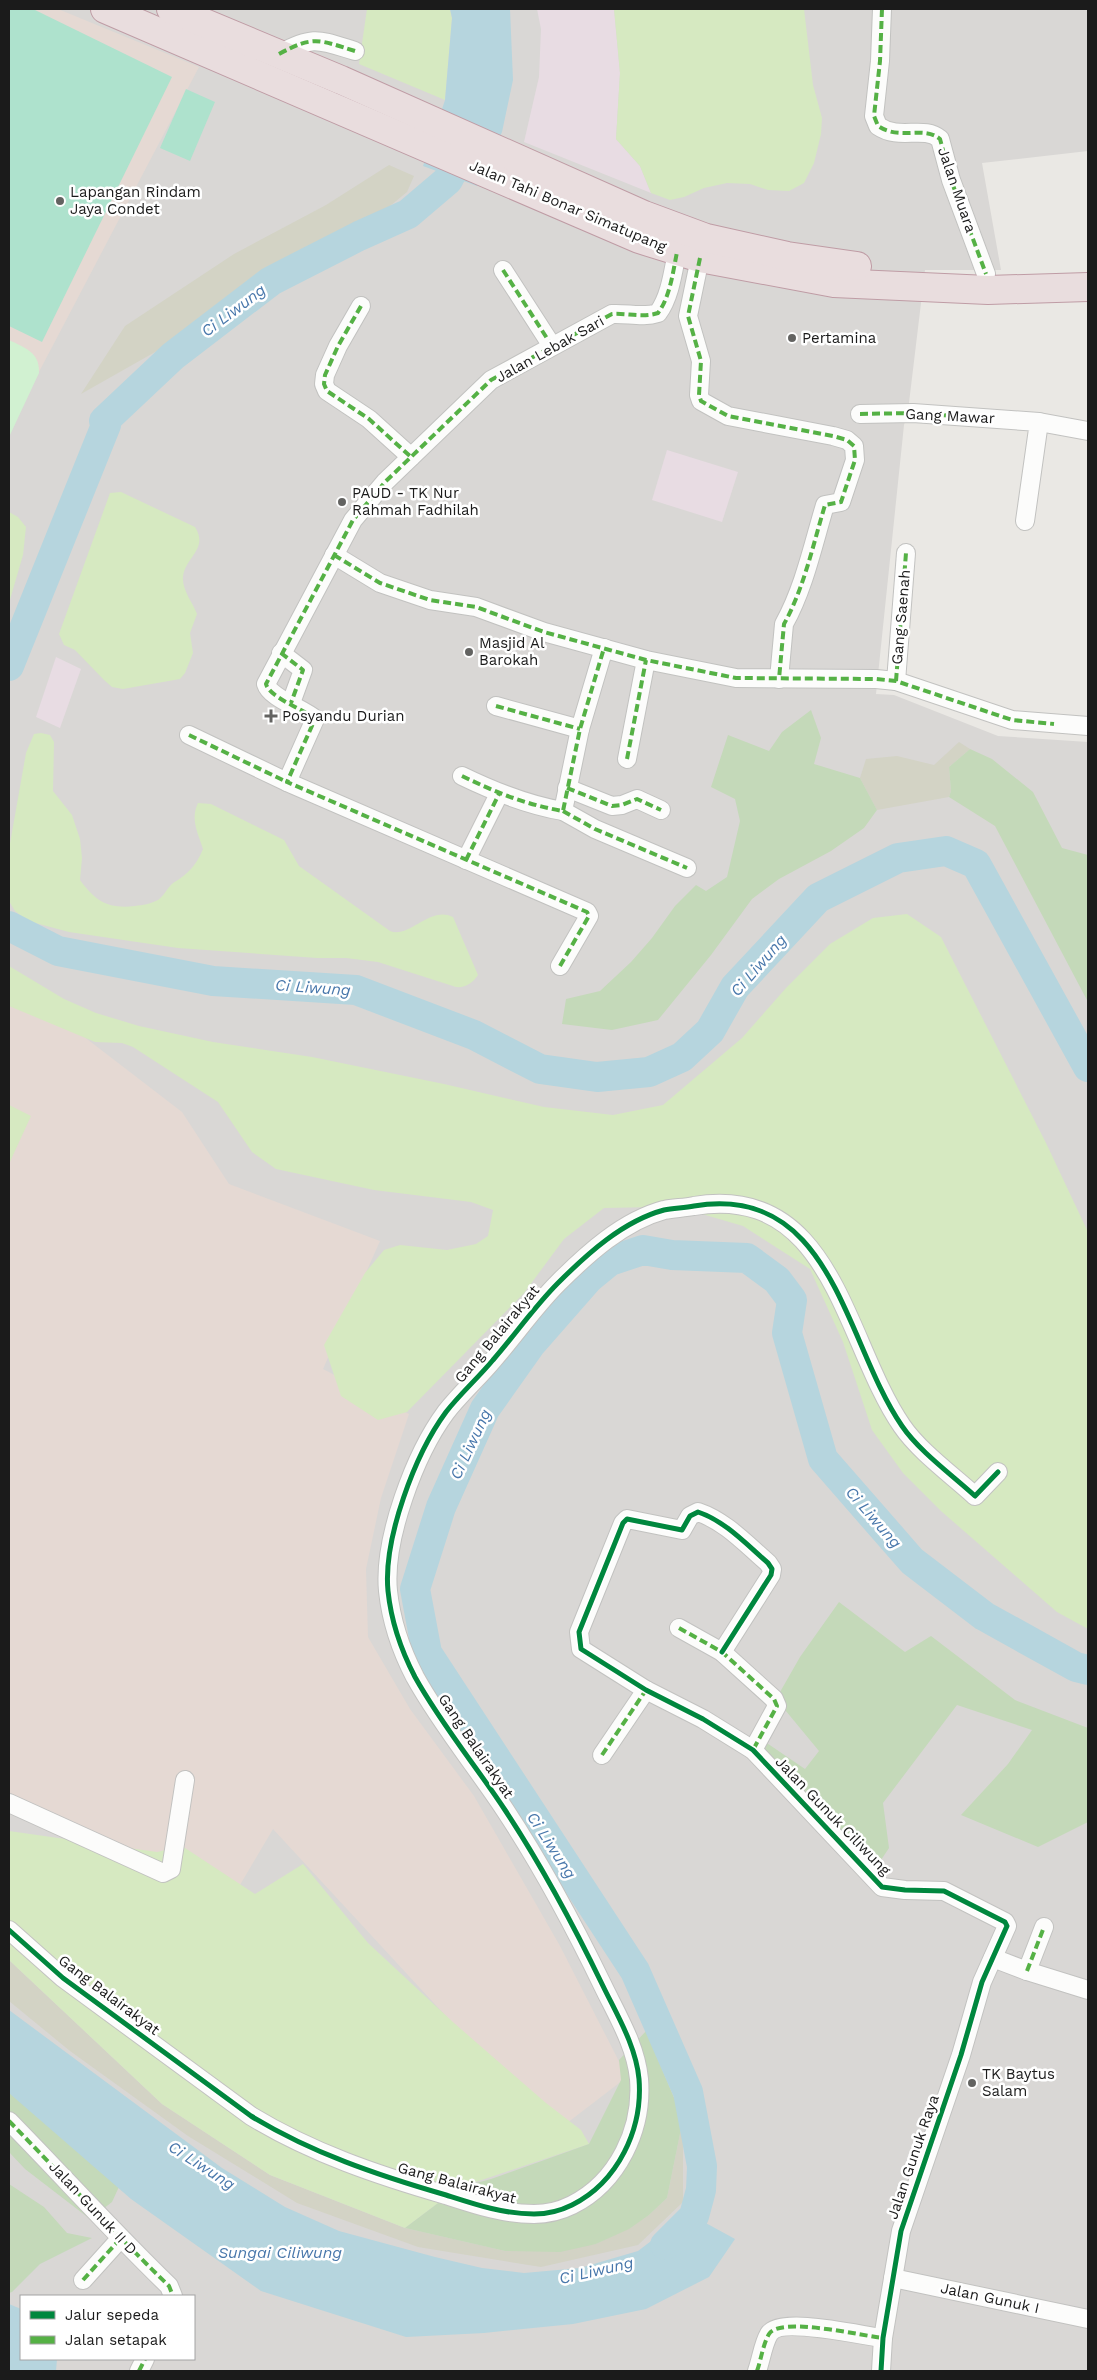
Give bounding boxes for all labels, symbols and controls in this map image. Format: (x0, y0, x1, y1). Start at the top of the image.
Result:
street label: Jalan Muara (934, 145, 980, 235)
street label: Jalan Tahi Bonar Simatupang (467, 156, 669, 256)
place label: Lapangan Rindam Jaya Condet (70, 183, 201, 218)
marker: Lapangan Rindam Jaya Condet (54, 195, 66, 207)
water label: Ci Liwung (197, 280, 269, 341)
street label: Jalan Lebak Sari (493, 312, 607, 386)
place label: Pertamina (802, 329, 877, 347)
marker: Pertamina (786, 332, 798, 344)
street label: Gang Mawar (905, 405, 995, 427)
place label: PAUD - TK Nur Rahmah Fadhilah (352, 484, 479, 519)
marker: PAUD - TK Nur Rahmah Fadhilah (336, 496, 348, 508)
street label: Gang Saenah (888, 569, 914, 665)
place label: Masjid Al Barokah (479, 634, 545, 669)
marker: Masjid Al Barokah (463, 646, 475, 658)
place label: Posyandu Durian (282, 707, 405, 725)
marker: Posyandu Durian (264, 709, 278, 723)
water label: Ci Liwung (726, 930, 790, 1000)
water label: Ci Liwung (275, 975, 352, 1000)
street label: Gang Balairakyat (451, 1281, 544, 1387)
water label: Ci Liwung (446, 1406, 495, 1482)
water label: Ci Liwung (842, 1483, 906, 1552)
street label: Gang Balairakyat (434, 1690, 518, 1802)
street label: Jalan Gunuk Ciliwung (772, 1753, 894, 1879)
water label: Ci Liwung (523, 1808, 580, 1882)
street label: Gang Balairakyat (55, 1951, 164, 2039)
place label: TK Baytus Salam (982, 2065, 1055, 2100)
marker: TK Baytus Salam (966, 2077, 978, 2089)
street label: Jalan Gunuk Raya (883, 2092, 943, 2221)
water label: Ci Liwung (165, 2137, 239, 2194)
street label: Jalan Gunuk II D (45, 2158, 141, 2258)
street label: Gang Balairakyat (396, 2159, 519, 2208)
water label: Sungai Ciliwung (218, 2243, 342, 2262)
water label: Ci Liwung (557, 2253, 635, 2288)
street label: Jalan Gunuk I (939, 2279, 1041, 2317)
legend (20, 2295, 195, 2360)
text: Jalur sepeda (65, 2306, 159, 2324)
text: Jalan setapak (65, 2331, 167, 2349)

